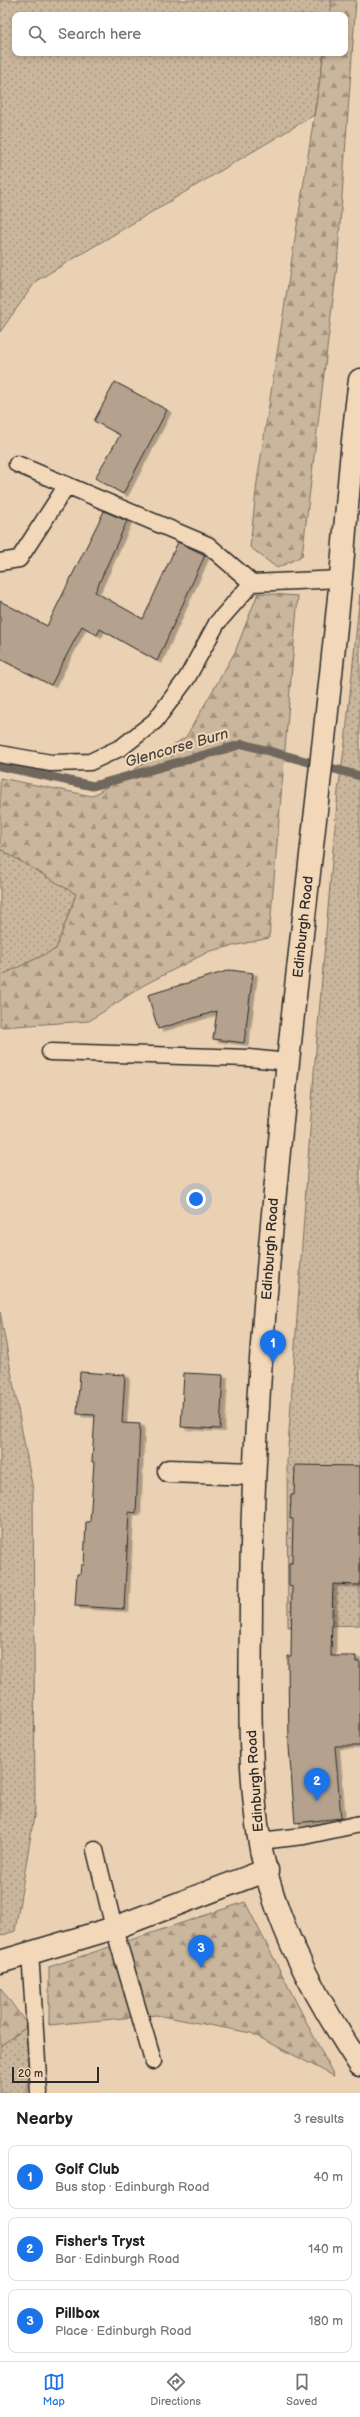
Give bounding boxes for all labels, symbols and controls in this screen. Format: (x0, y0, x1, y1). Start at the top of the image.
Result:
search box (12, 12, 348, 56)
icon: search (26, 23, 48, 45)
text: Search here (58, 25, 141, 44)
water label: Glencorse Burn (123, 724, 231, 772)
street label: Edinburgh Road (289, 875, 317, 979)
your location (186, 1189, 206, 1209)
street label: Edinburgh Road (258, 1197, 282, 1301)
pin: 1 (260, 1330, 286, 1363)
street label: Edinburgh Road (243, 1729, 267, 1833)
pin: 2 (304, 1768, 330, 1801)
pin: 3 (188, 1935, 214, 1968)
scale bar (12, 2065, 99, 2084)
text: 20 m (18, 2067, 43, 2080)
text: Nearby (16, 2109, 73, 2129)
text: 3 results (293, 2111, 344, 2127)
text: Golf Club (55, 2160, 120, 2179)
text: 1 (27, 2169, 33, 2185)
text: 40 m (313, 2169, 343, 2185)
text: Bus stop · Edinburgh Road (55, 2179, 210, 2195)
text: Fisher's Tryst (55, 2232, 145, 2251)
text: 2 (26, 2241, 34, 2257)
text: 140 m (308, 2241, 343, 2257)
text: Bar · Edinburgh Road (55, 2251, 179, 2267)
text: Pillbox (55, 2304, 99, 2323)
text: 3 (26, 2313, 34, 2329)
text: 180 m (308, 2313, 343, 2329)
text: Place · Edinburgh Road (55, 2323, 191, 2339)
tab: Map (43, 2371, 65, 2408)
tab: Directions (150, 2371, 201, 2408)
tab: Saved (286, 2371, 317, 2408)

